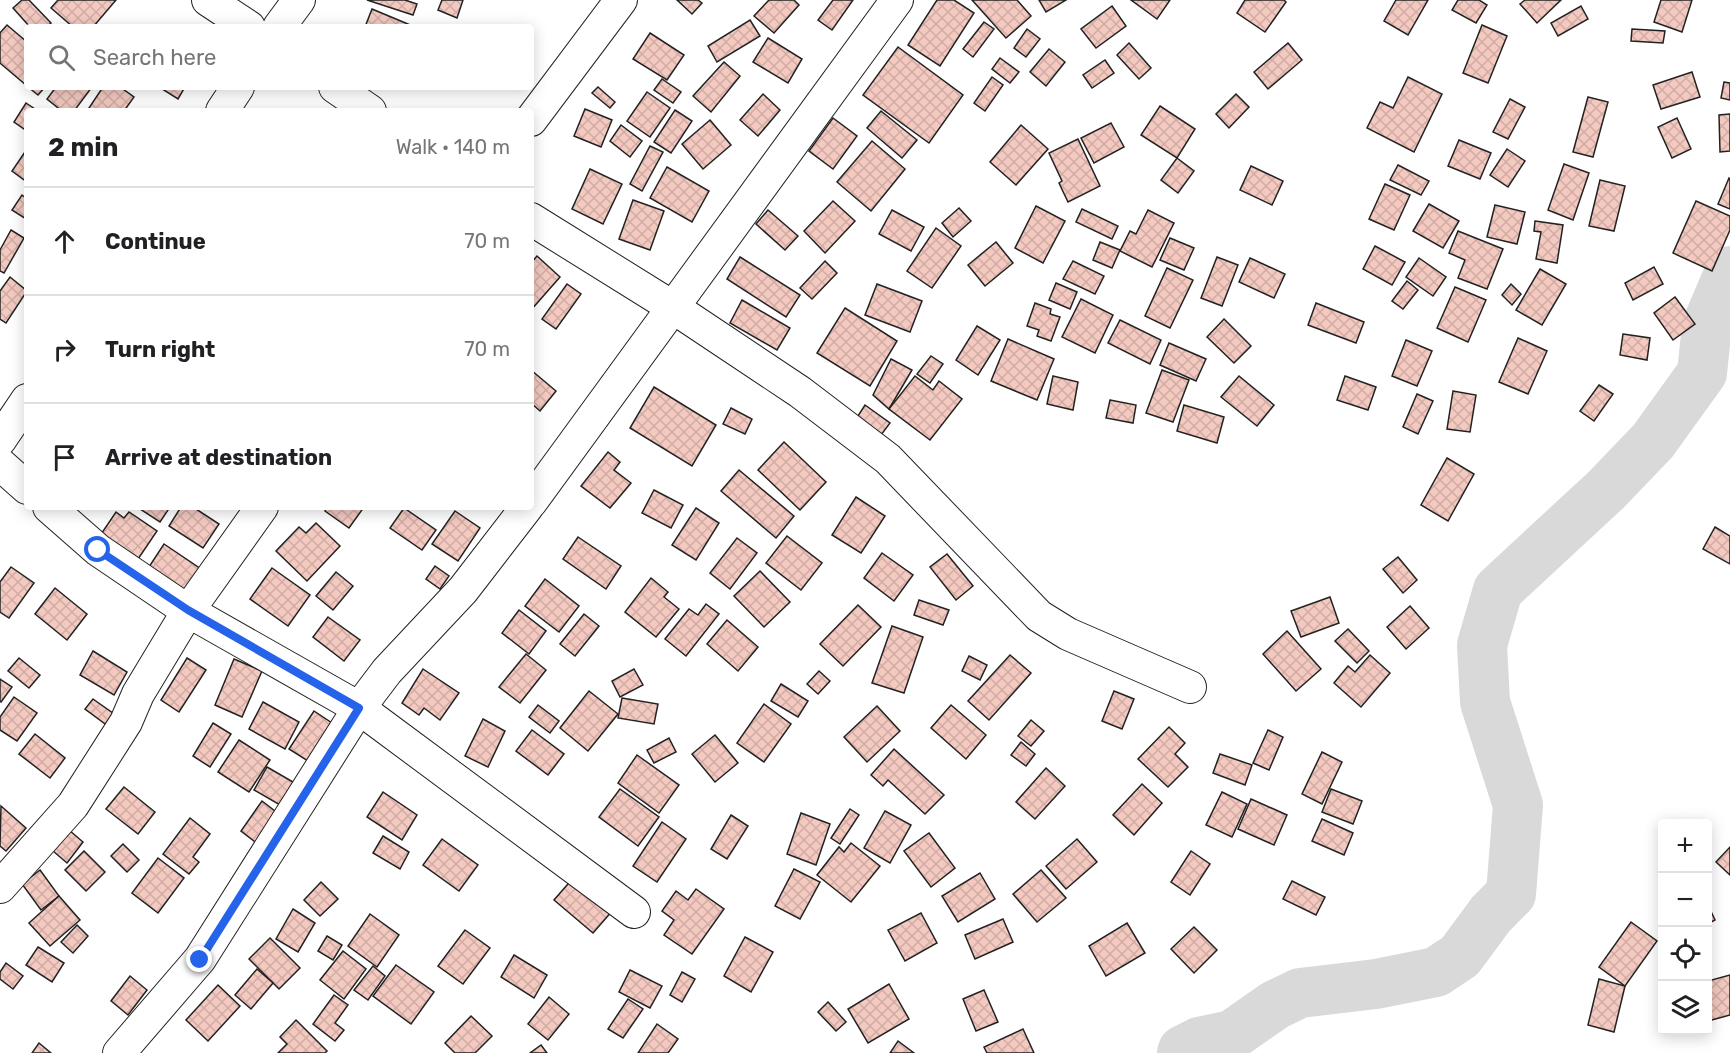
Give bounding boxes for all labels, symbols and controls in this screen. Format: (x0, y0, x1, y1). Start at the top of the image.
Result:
search box (24, 24, 534, 90)
icon: search (45, 41, 78, 74)
text: Search here (93, 44, 216, 71)
text: 2 min (48, 132, 118, 163)
text: Walk · 140 m (396, 135, 510, 159)
icon: ahead (48, 225, 81, 258)
text: Continue (105, 228, 206, 255)
text: 70 m (464, 229, 510, 253)
icon: right (48, 333, 81, 366)
text: Turn right (105, 336, 215, 363)
text: 70 m (464, 337, 510, 361)
icon: arrive (48, 441, 81, 474)
text: Arrive at destination (105, 444, 332, 471)
route start (84, 536, 110, 562)
map controls (1658, 819, 1712, 1035)
button: + (1658, 819, 1712, 873)
button: − (1658, 873, 1712, 927)
button: locate (1658, 927, 1712, 981)
route end (186, 946, 212, 972)
button: layers (1658, 981, 1712, 1035)

